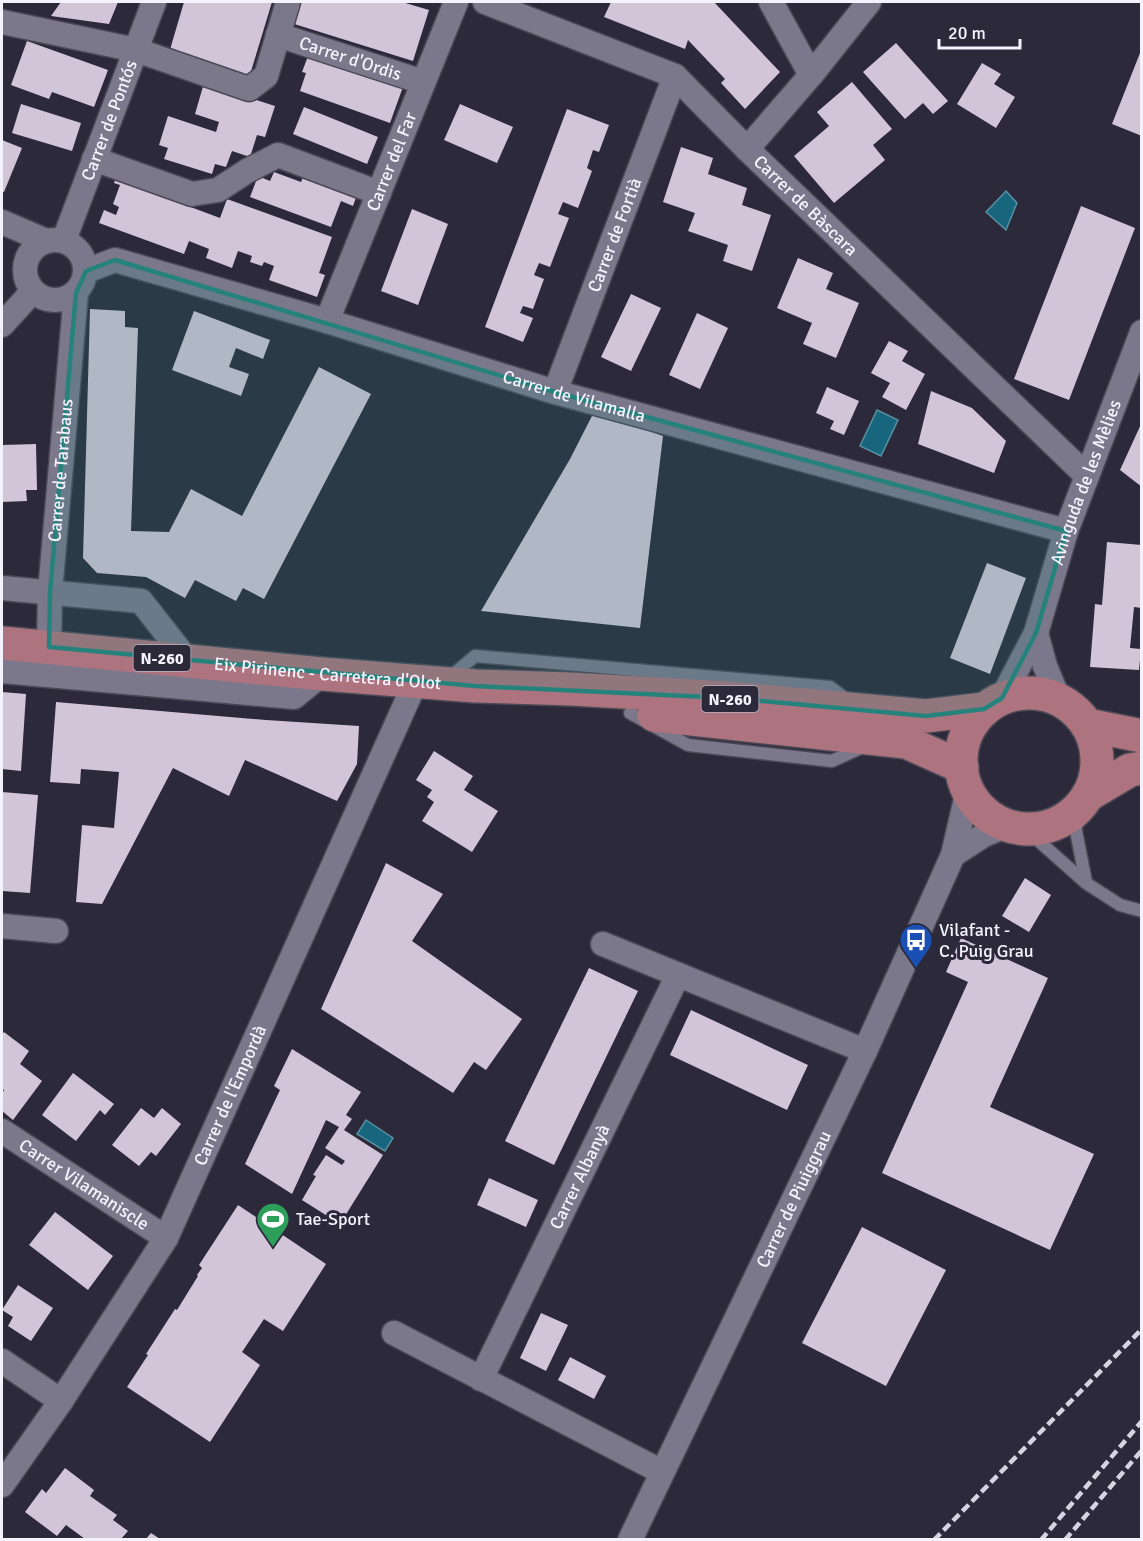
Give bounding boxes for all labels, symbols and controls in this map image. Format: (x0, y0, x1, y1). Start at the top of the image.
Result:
scale bar (939, 12, 1020, 50)
text: 20 m (948, 22, 986, 44)
street label: Carrer d'Ordis (296, 32, 404, 85)
street label: Carrer de Pontós (76, 57, 142, 184)
street label: Carrer del Far (362, 108, 421, 214)
street label: Carrer de Bàscara (749, 150, 862, 261)
street label: Carrer de Fortià (583, 175, 646, 295)
street label: Carrer de Vilamalla (500, 365, 648, 427)
street label: Avinguda de les Mèlies (1046, 397, 1126, 568)
street label: Carrer de Tarabaus (43, 398, 78, 543)
road number: N-260 (134, 645, 190, 671)
street label: Eix Pirinenc - Carretera d'Olot (213, 653, 442, 694)
road number: N-260 (702, 686, 758, 712)
place label: Vilafant - C. Puig Grau (939, 919, 1034, 962)
bus stop icon: Vilafant - C. Puig Grau (898, 922, 934, 969)
street label: Carrer de l'Empordà (189, 1021, 271, 1169)
street label: Carrer Albanyà (545, 1121, 614, 1233)
street label: Carrer de Piuiggrau (751, 1127, 836, 1271)
street label: Carrer Vilamaniscle (15, 1134, 153, 1235)
sports icon: Tae-Sport (255, 1201, 291, 1248)
place label: Tae-Sport (296, 1208, 370, 1230)

